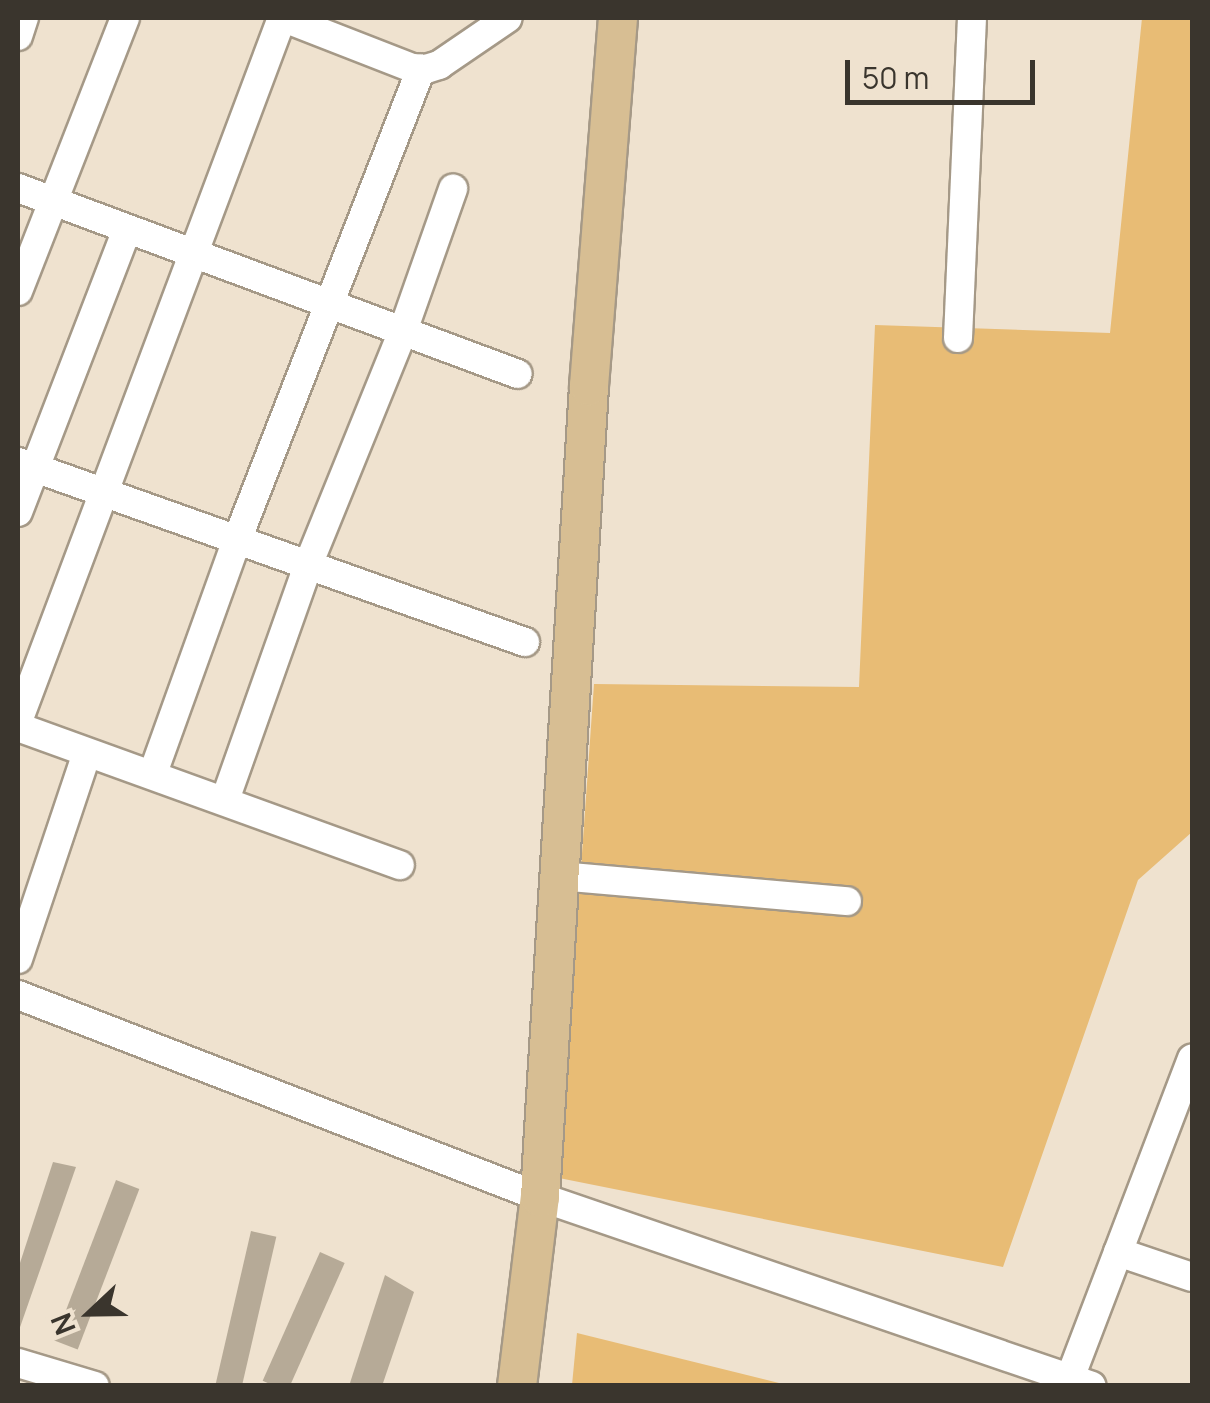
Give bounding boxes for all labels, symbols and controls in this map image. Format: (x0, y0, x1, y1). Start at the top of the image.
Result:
scale bar (850, 40, 1040, 102)
text: 50 m (862, 57, 929, 98)
north arrow (40, 1263, 140, 1363)
text: N (41, 1308, 84, 1341)

